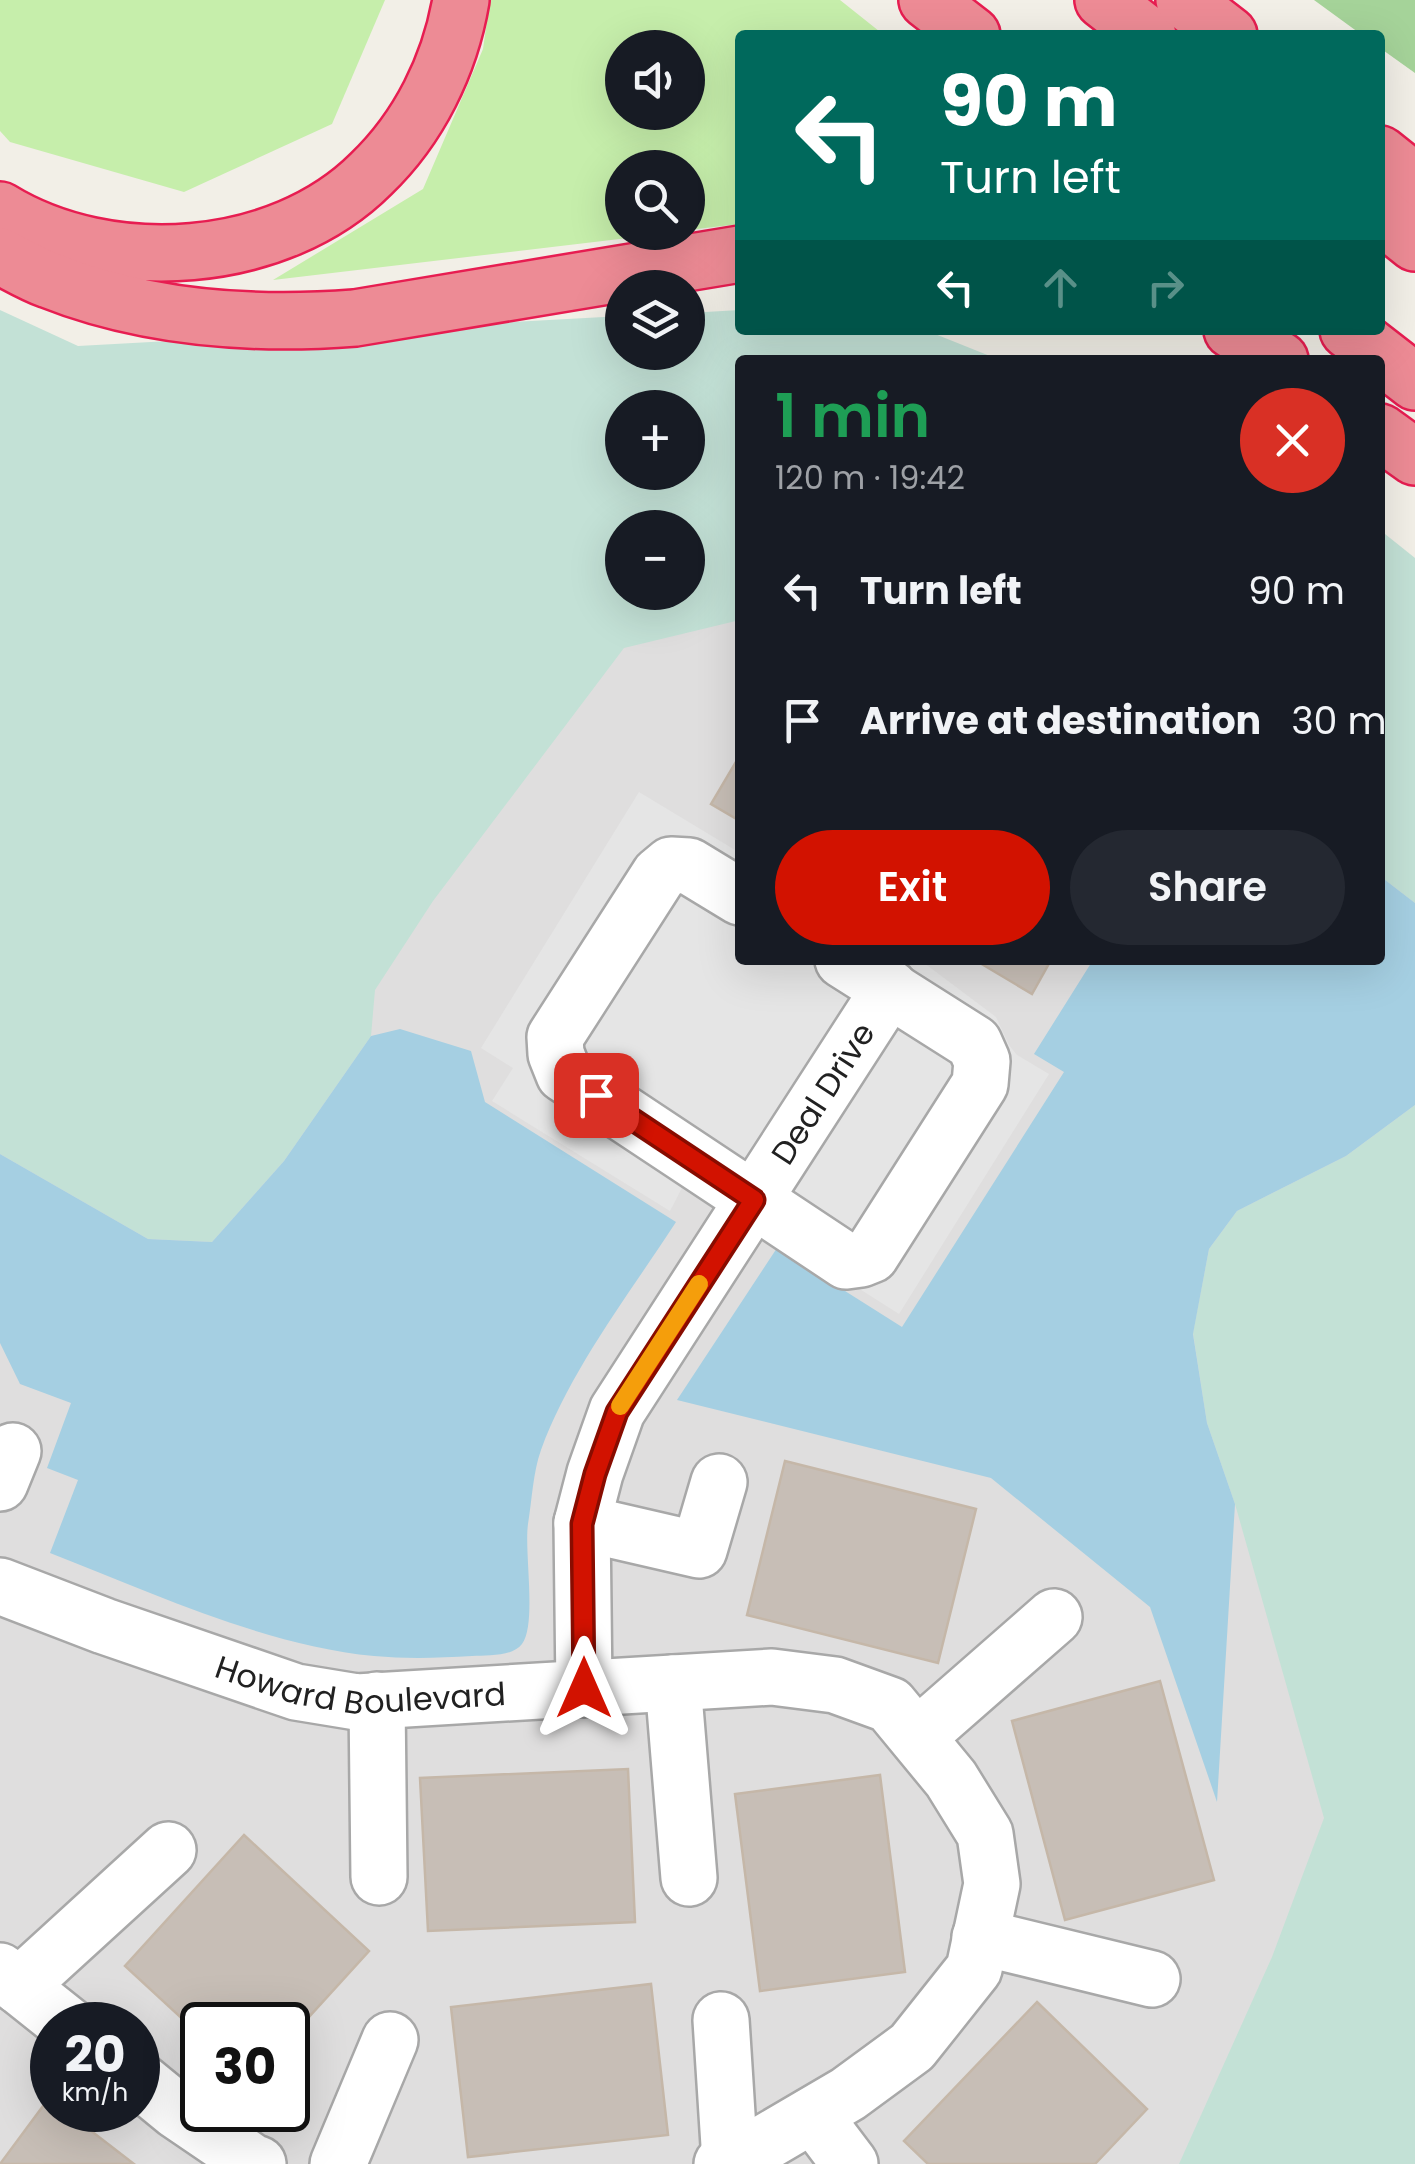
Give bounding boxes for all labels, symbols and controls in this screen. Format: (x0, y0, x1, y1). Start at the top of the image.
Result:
map controls (605, 30, 705, 610)
button: sound (605, 30, 705, 130)
text: 90 m (940, 52, 1118, 151)
icon: left (775, 70, 905, 200)
text: Turn left (940, 146, 1121, 209)
button: search (605, 150, 705, 250)
icon: left (928, 260, 983, 315)
icon: ahead (1033, 260, 1088, 315)
icon: right (1138, 260, 1193, 315)
button: layers (605, 270, 705, 370)
text: 1 min (775, 374, 930, 458)
button: close (1240, 388, 1345, 493)
button: + (605, 390, 705, 490)
text: 120 m · 19:42 (775, 455, 965, 500)
button: − (605, 510, 705, 610)
icon: left (775, 563, 830, 618)
text: Turn left (860, 564, 1022, 617)
text: 90 m (1248, 564, 1345, 617)
icon: arrive (775, 693, 830, 748)
text: Arrive at destination (860, 694, 1261, 747)
text: 30 m (1291, 694, 1387, 747)
button: Exit (775, 830, 1050, 945)
button: Share (1070, 830, 1345, 945)
street label: Deal Drive (760, 1013, 885, 1173)
pin (554, 1053, 639, 1138)
icon: arrive (569, 1068, 624, 1123)
position arrow (532, 1636, 636, 1740)
street label: Howard Boulevard (210, 1644, 507, 1725)
speed limit sign: 30 (180, 2002, 310, 2132)
text: 20 (64, 2019, 126, 2090)
text: km/h (62, 2075, 128, 2110)

